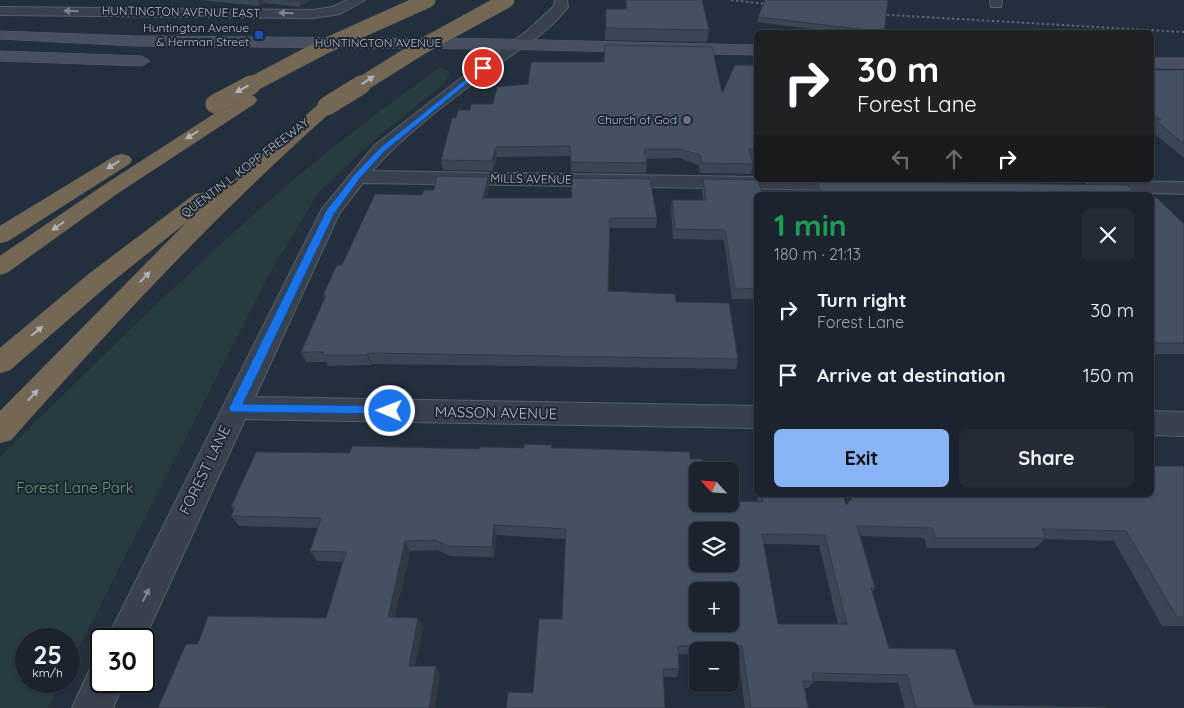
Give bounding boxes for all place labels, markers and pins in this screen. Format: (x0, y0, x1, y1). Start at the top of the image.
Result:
place label: Huntington Avenue & Herman Street (143, 20, 249, 49)
marker: Huntington Avenue & Herman Street (253, 29, 265, 41)
pin (462, 47, 504, 89)
place label: Church of God (597, 112, 677, 127)
marker: Church of God (681, 114, 693, 126)

